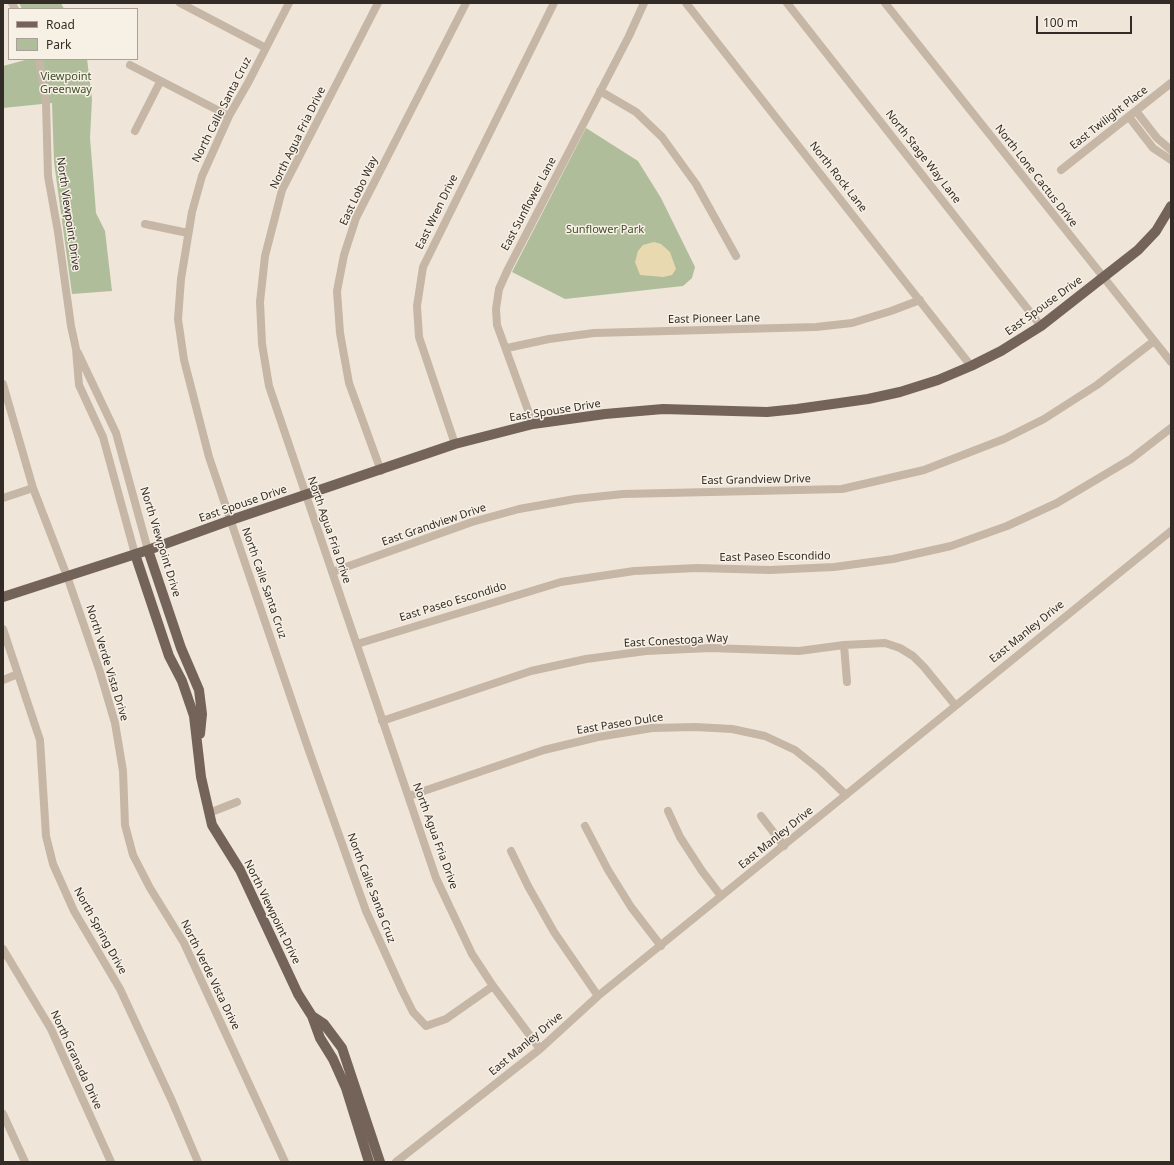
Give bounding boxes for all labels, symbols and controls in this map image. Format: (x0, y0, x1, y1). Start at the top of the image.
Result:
legend (8, 8, 138, 60)
scale bar (1038, 8, 1134, 34)
text: 100 m (1043, 14, 1078, 31)
text: Road (46, 16, 75, 33)
text: Park (46, 36, 71, 53)
street label: North Calle Santa Cruz (190, 55, 254, 165)
park label: Viewpoint Greenway (40, 70, 92, 96)
street label: East Twilight Place (1068, 84, 1150, 152)
street label: North Agua Fria Drive (267, 85, 329, 191)
street label: North Stage Way Lane (882, 108, 964, 206)
street label: North Lone Cactus Drive (992, 122, 1080, 230)
street label: North Rock Lane (806, 139, 870, 215)
street label: East Lobo Way (337, 154, 381, 228)
street label: East Sunflower Lane (499, 155, 559, 253)
street label: North Viewpoint Drive (54, 156, 82, 272)
street label: East Wren Drive (413, 172, 461, 252)
park label: Sunflower Park (566, 223, 644, 237)
street label: East Spouse Drive (1003, 274, 1085, 338)
street label: East Pioneer Lane (668, 312, 760, 326)
street label: East Spouse Drive (508, 397, 602, 425)
street label: East Grandview Drive (701, 472, 811, 488)
street label: North Agua Fria Drive (305, 475, 353, 585)
street label: East Spouse Drive (197, 483, 289, 525)
street label: North Viewpoint Drive (137, 485, 183, 599)
street label: East Grandview Drive (380, 501, 488, 549)
street label: North Calle Santa Cruz (239, 526, 289, 640)
street label: East Paseo Escondido (719, 549, 831, 565)
street label: East Paseo Escondido (398, 579, 508, 625)
street label: East Manley Drive (987, 598, 1067, 666)
street label: North Verde Vista Drive (83, 603, 131, 723)
street label: East Conestoga Way (623, 632, 729, 650)
street label: East Paseo Dulce (576, 711, 664, 737)
street label: North Agua Fria Drive (410, 781, 460, 891)
street label: East Manley Drive (736, 804, 816, 872)
street label: North Calle Santa Cruz (344, 831, 398, 945)
street label: North Viewpoint Drive (241, 858, 303, 966)
street label: North Spring Drive (71, 885, 129, 977)
street label: North Verde Vista Drive (178, 918, 242, 1032)
street label: North Granada Drive (47, 1008, 105, 1112)
street label: East Manley Drive (487, 1009, 565, 1079)

